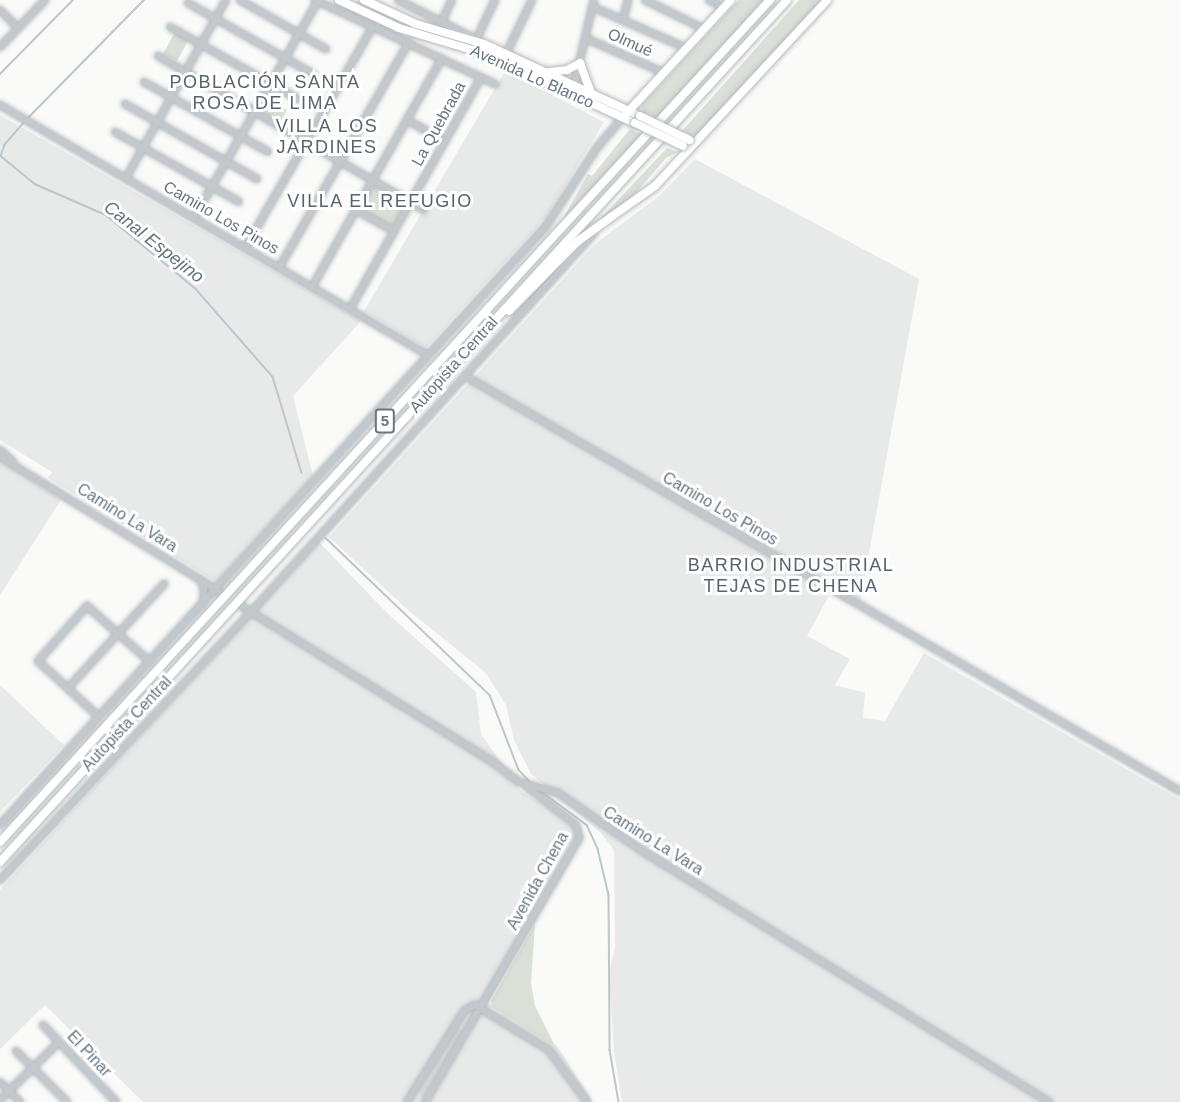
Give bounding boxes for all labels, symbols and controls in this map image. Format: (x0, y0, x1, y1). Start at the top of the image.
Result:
street label: Olmué (605, 25, 655, 61)
street label: Avenida Lo Blanco (467, 41, 597, 113)
district label: POBLACIÓN SANTA ROSA DE LIMA (169, 72, 361, 115)
street label: La Quebrada (408, 78, 470, 170)
district label: VILLA LOS JARDINES (275, 116, 379, 158)
street label: Camino Los Pinos (160, 177, 282, 259)
district label: VILLA EL REFUGIO (286, 190, 474, 212)
water label: Canal Espejino (100, 196, 208, 288)
street label: Autopista Central (406, 313, 502, 417)
road number: 5 (374, 409, 396, 433)
street label: Camino Los Pinos (659, 468, 781, 550)
street label: Camino La Vara (73, 480, 181, 556)
district label: BARRIO INDUSTRIAL TEJAS DE CHENA (688, 555, 894, 598)
street label: Autopista Central (78, 673, 176, 775)
street label: Camino La Vara (599, 803, 707, 879)
street label: Avenida Chena (503, 829, 573, 933)
street label: El Pinar (63, 1027, 115, 1081)

